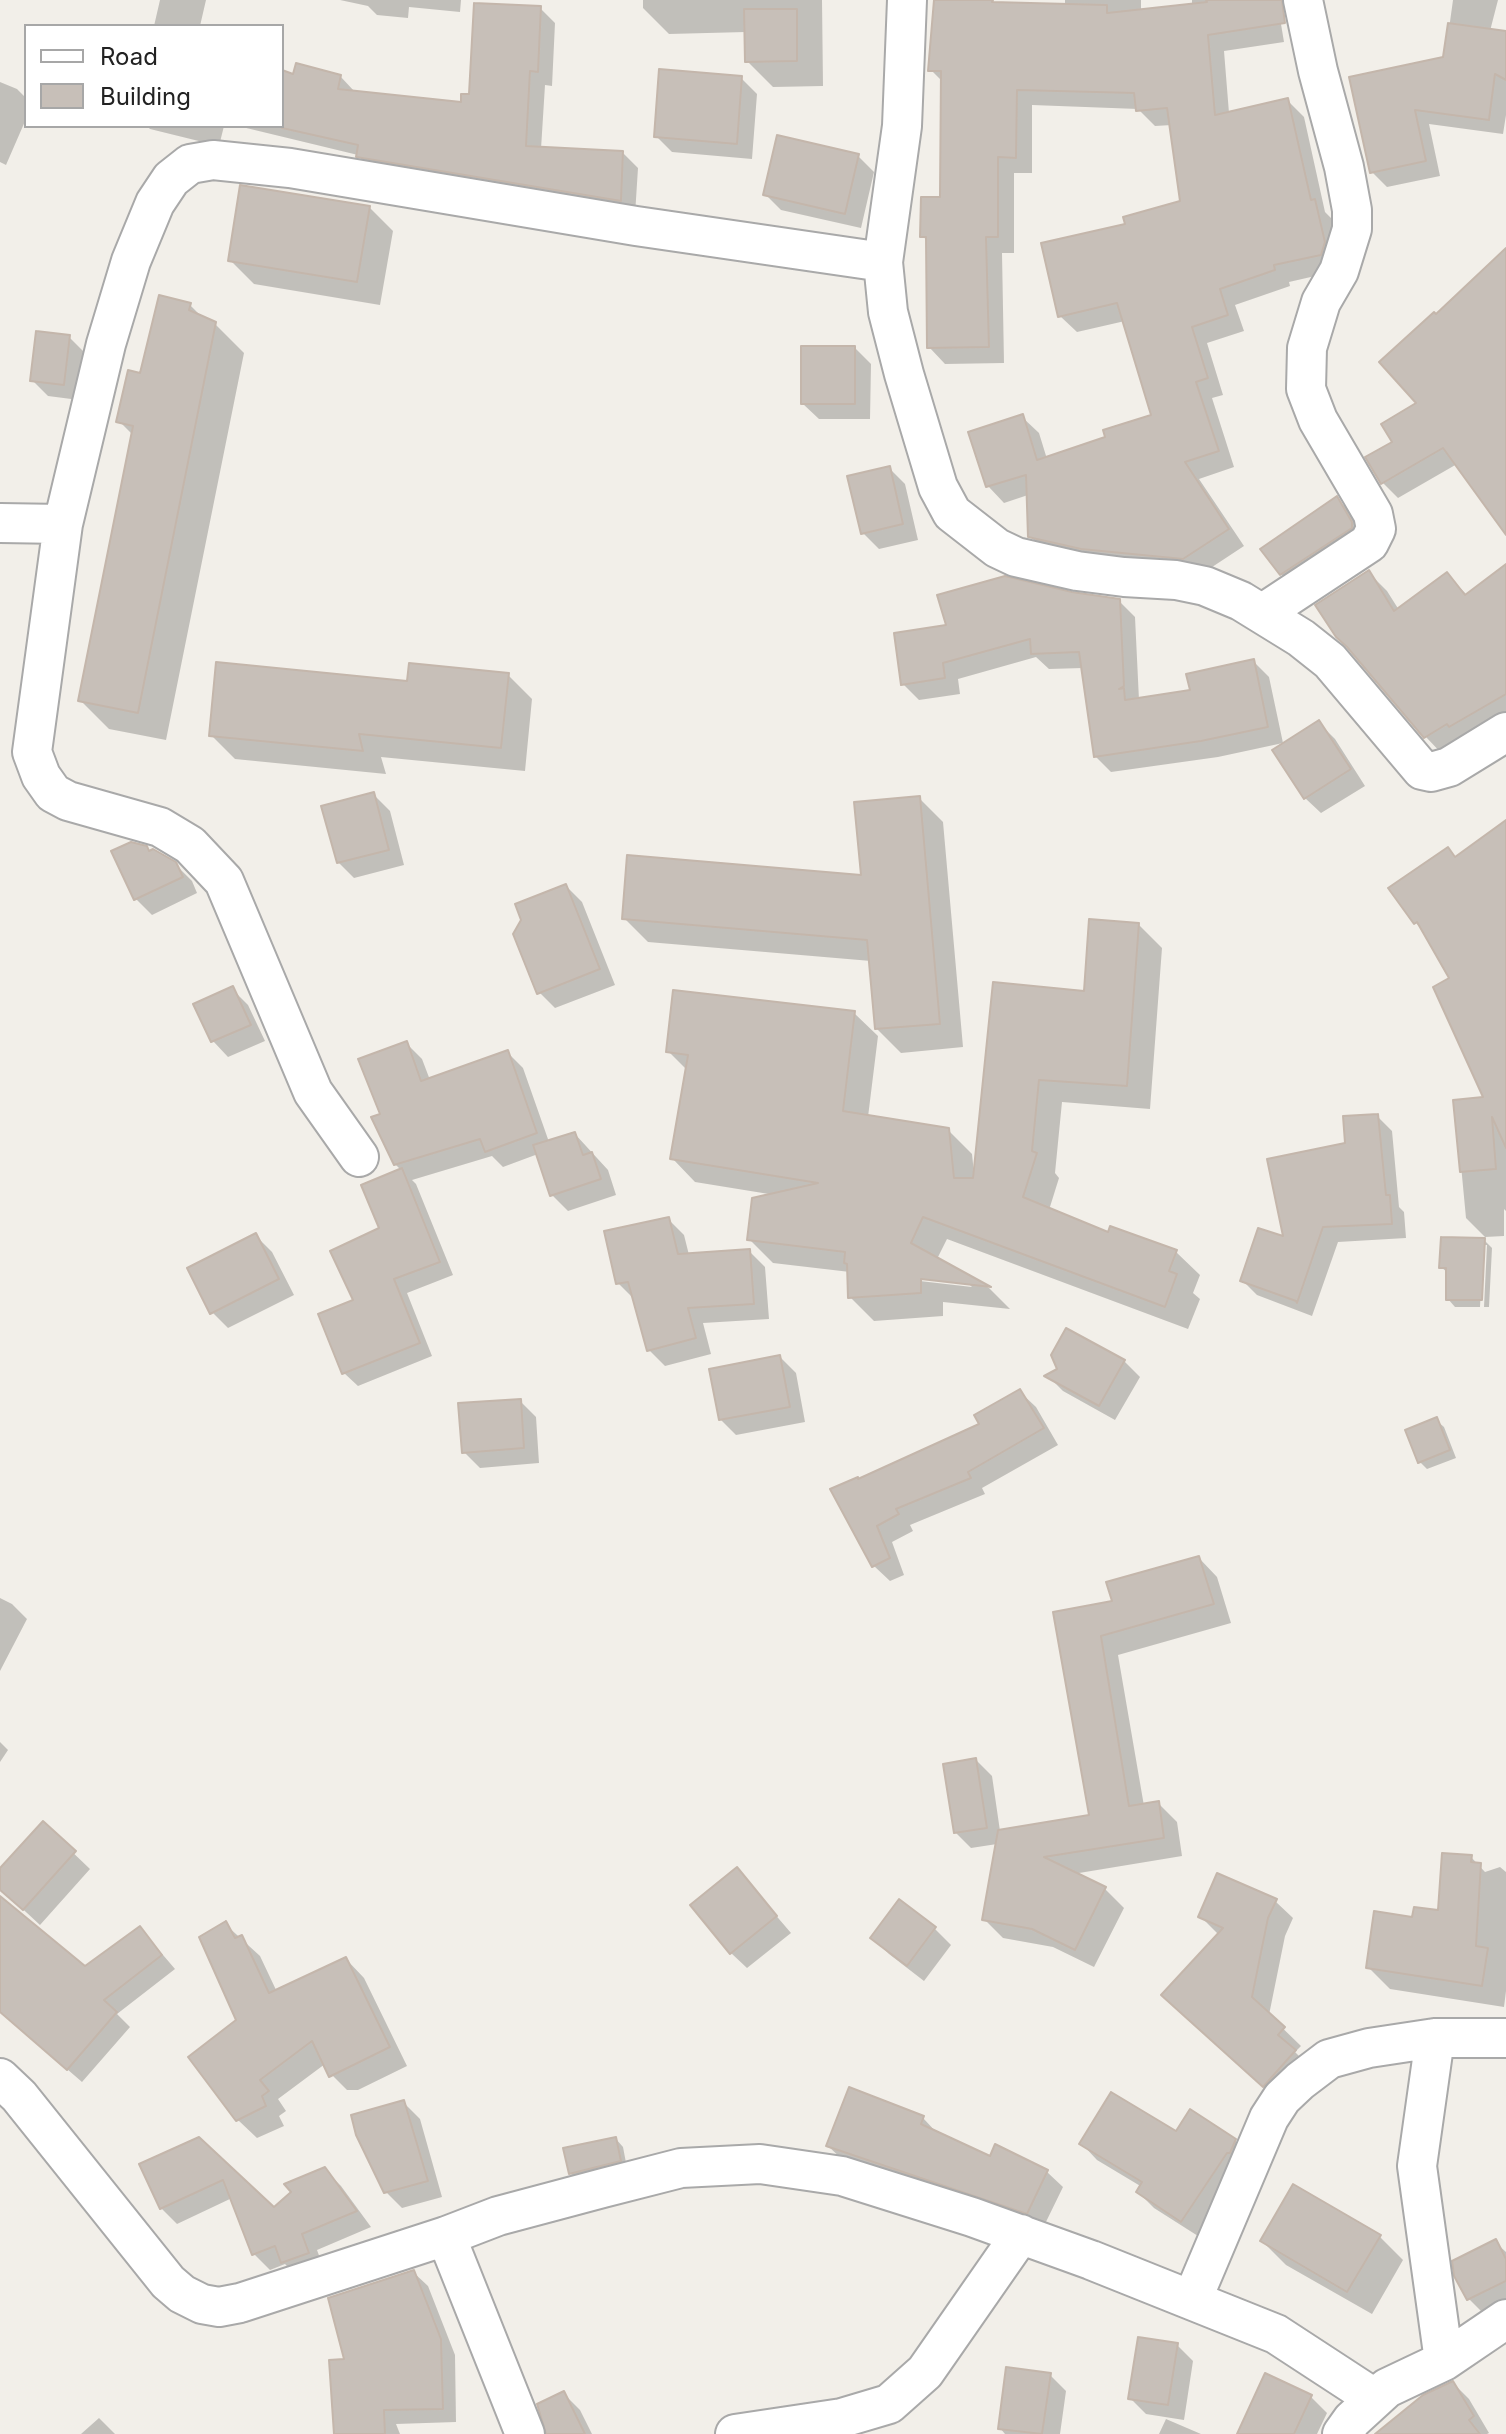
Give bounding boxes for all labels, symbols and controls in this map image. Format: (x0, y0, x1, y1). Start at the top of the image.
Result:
legend (24, 24, 284, 128)
text: Road (100, 42, 158, 71)
text: Building (100, 82, 191, 111)

